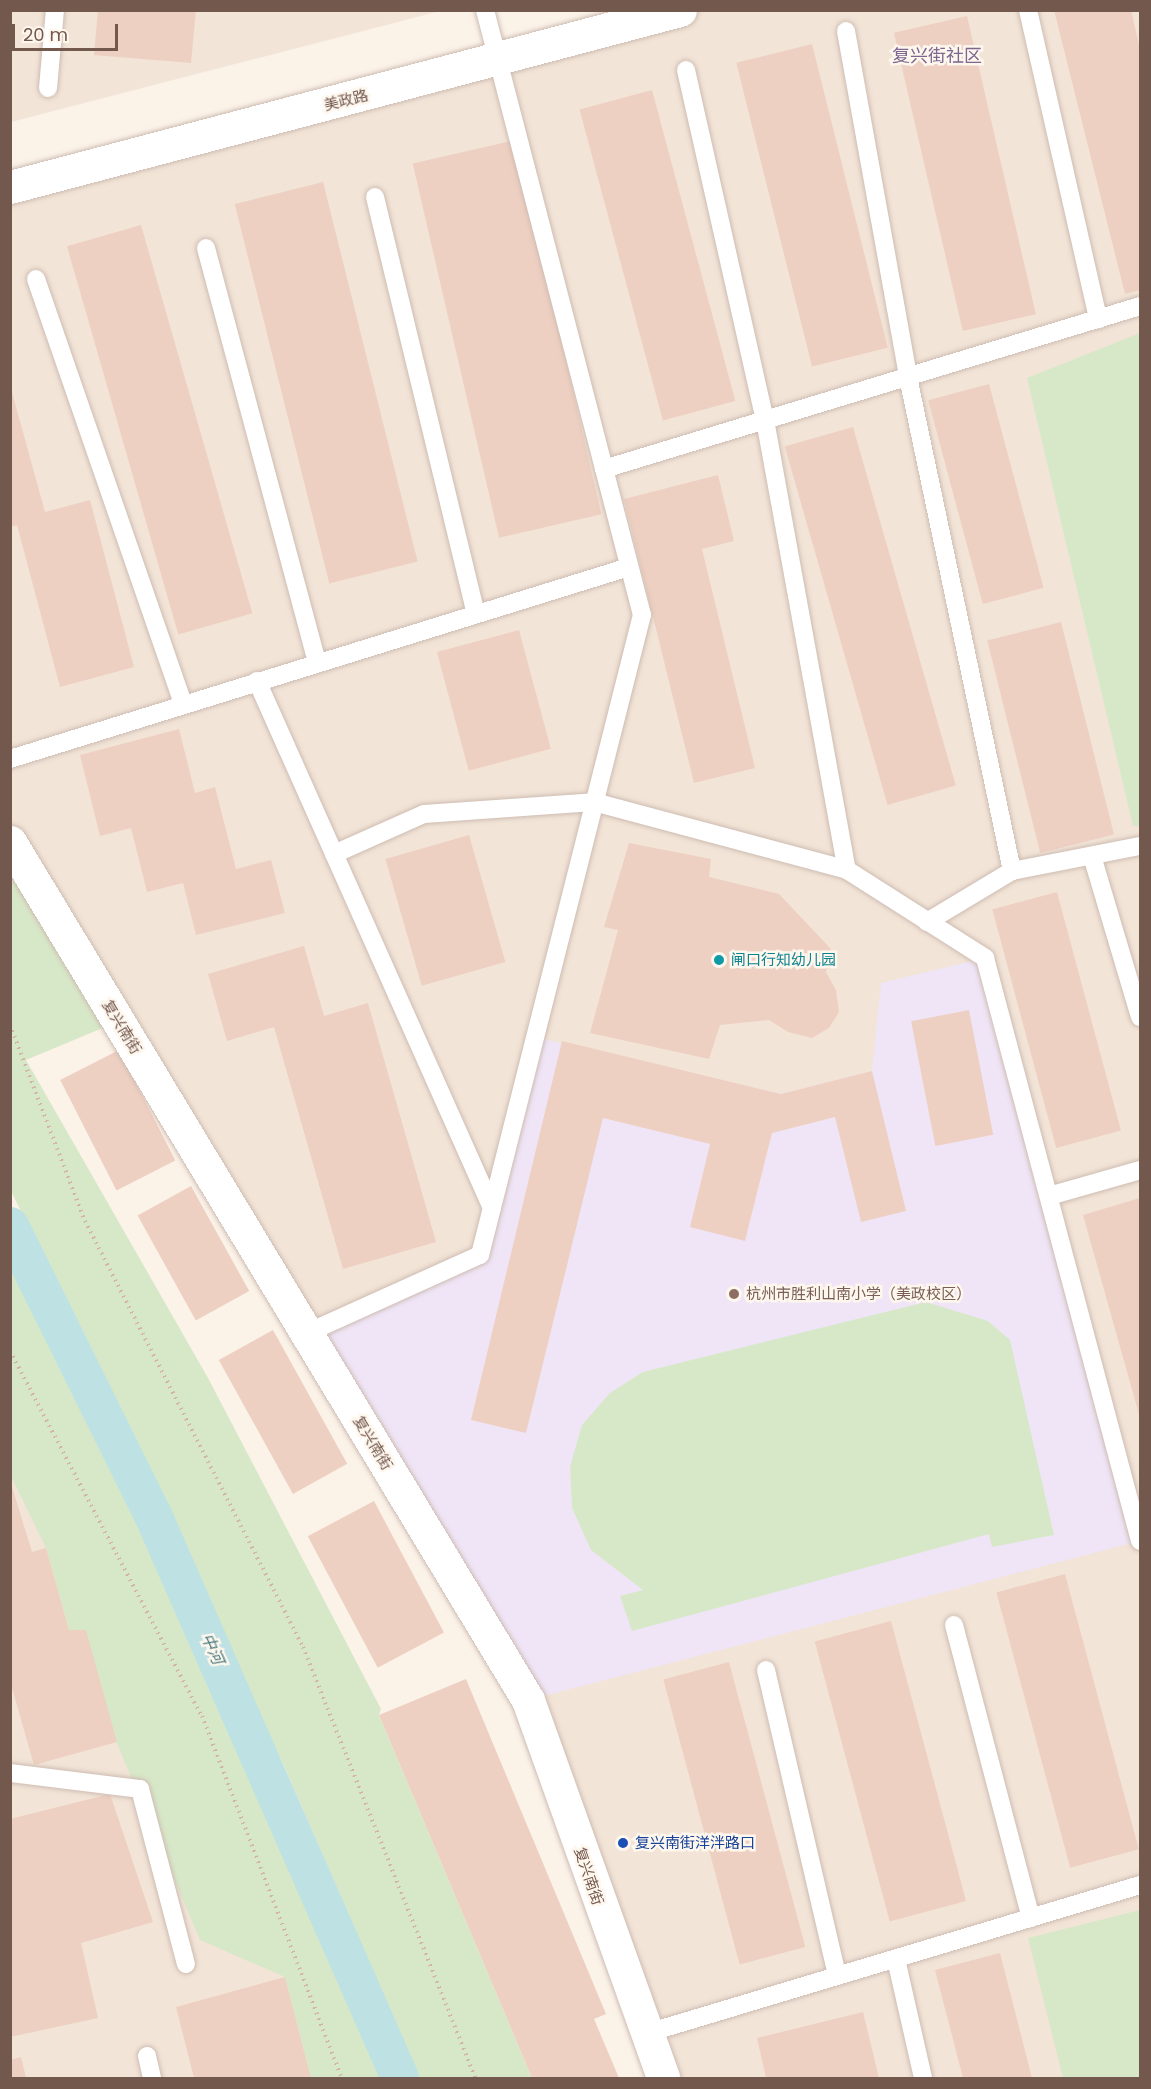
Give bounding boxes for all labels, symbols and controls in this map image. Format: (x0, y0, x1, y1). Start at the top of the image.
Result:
scale bar (15, 12, 122, 50)
text: 20 m (23, 22, 68, 47)
district label: 复兴街社区 (892, 45, 982, 67)
street label: 美政路 (322, 86, 370, 114)
place label: 闸口行知幼儿园 (731, 951, 836, 969)
marker: 闸口行知幼儿园 (712, 953, 726, 967)
street label: 复兴南街 (99, 997, 145, 1057)
place label: 杭州市胜利山南小学（美政校区） (746, 1285, 971, 1303)
marker: 杭州市胜利山南小学（美政校区） (727, 1287, 741, 1301)
street label: 复兴南街 (350, 1413, 396, 1473)
water label: 中河 (197, 1630, 227, 1668)
place label: 复兴南街洋泮路口 (635, 1834, 755, 1852)
marker: 复兴南街洋泮路口 (616, 1836, 630, 1850)
street label: 复兴南街 (571, 1845, 607, 1907)

